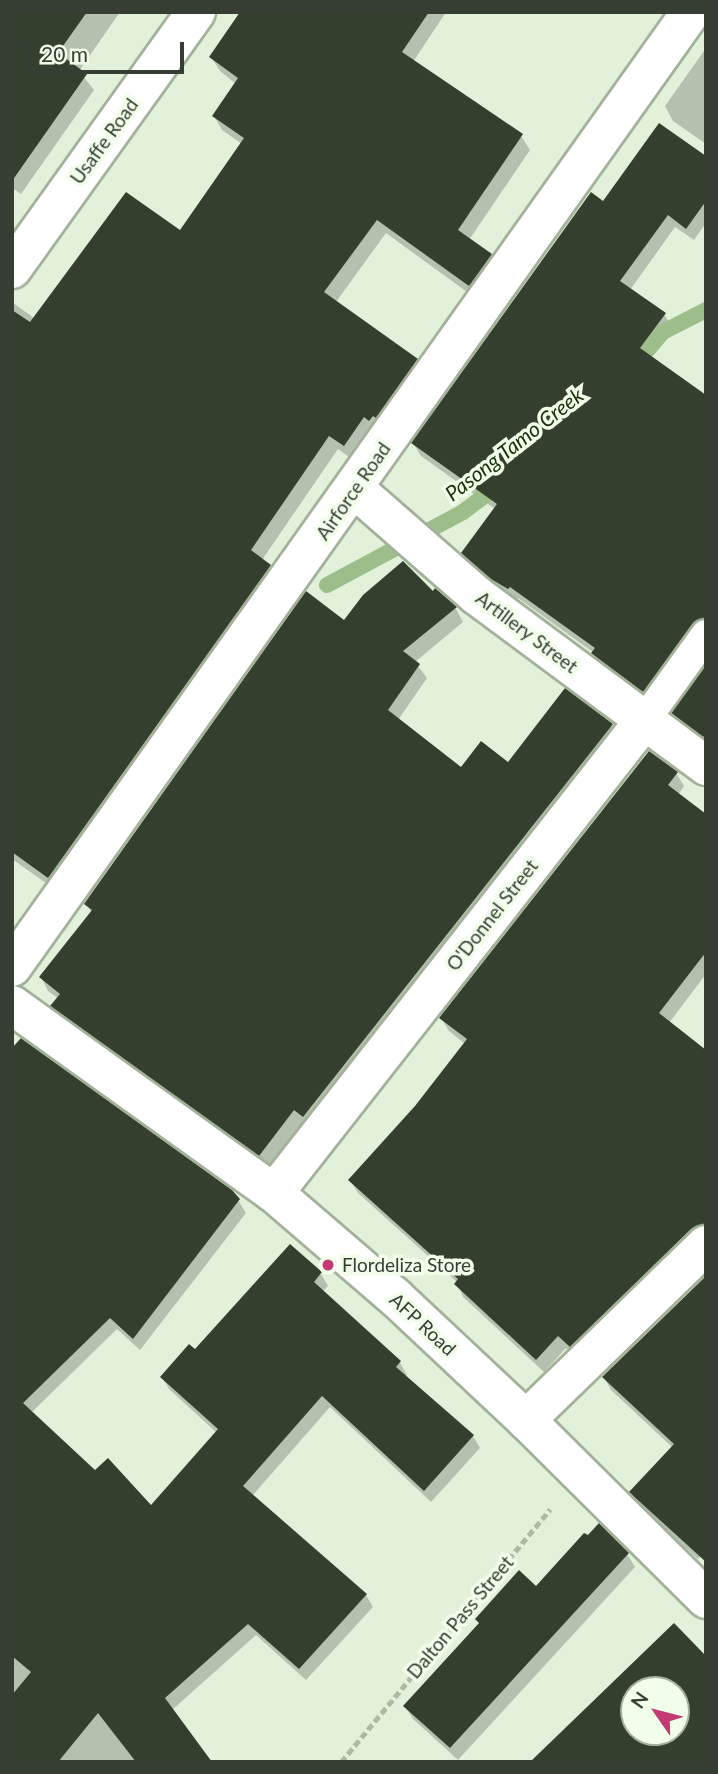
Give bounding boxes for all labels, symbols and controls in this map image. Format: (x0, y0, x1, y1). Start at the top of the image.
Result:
scale bar (32, 28, 187, 72)
text: 20 m (41, 41, 88, 66)
street label: Usaffe Road (65, 94, 143, 188)
water label: Pasong Tamo Creek (440, 382, 588, 506)
street label: Airforce Road (311, 438, 395, 544)
street label: Artillery Street (471, 586, 583, 678)
street label: O'Donnel Street (442, 855, 542, 975)
place label: Flordeliza Store (342, 1254, 471, 1276)
marker: Flordeliza Store (320, 1257, 336, 1273)
street label: AFP Road (385, 1288, 461, 1360)
street label: Dalton Pass Street (402, 1551, 518, 1683)
north arrow (620, 1676, 690, 1746)
text: N (625, 1687, 653, 1712)

